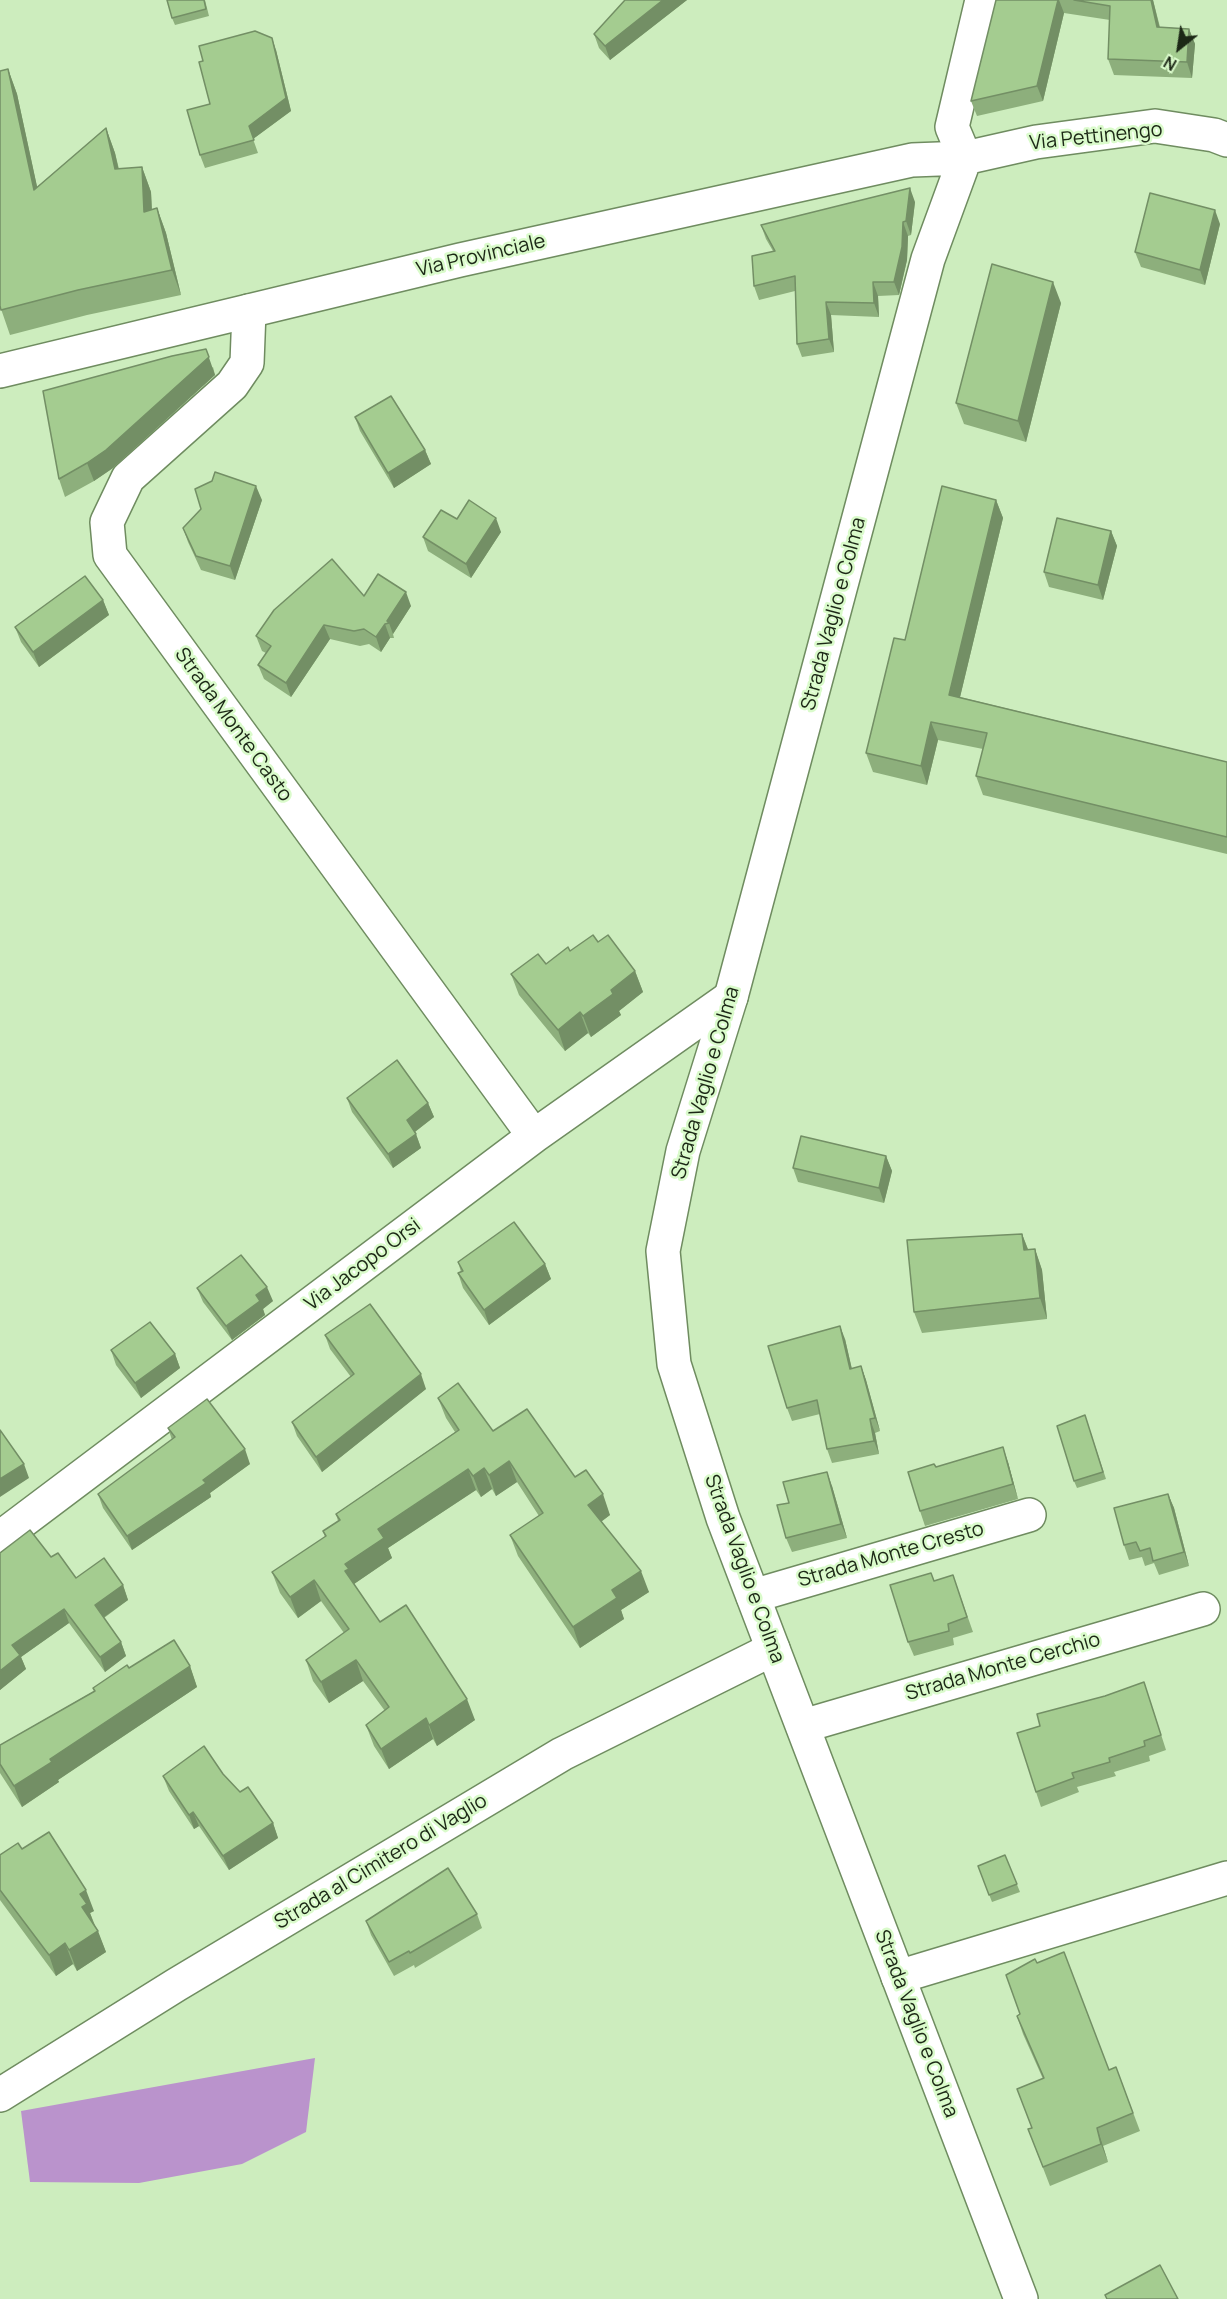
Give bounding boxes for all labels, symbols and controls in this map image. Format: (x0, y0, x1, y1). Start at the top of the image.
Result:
north arrow (1149, 18, 1209, 78)
text: N (1160, 51, 1180, 76)
street label: Via Pettinengo (1028, 118, 1164, 156)
street label: Via Provinciale (414, 230, 548, 282)
street label: Strada Vaglio e Colma (797, 515, 871, 713)
street label: Strada Monte Casto (169, 643, 297, 807)
street label: Strada Vaglio e Colma (667, 984, 745, 1182)
street label: Via Jacopo Orsi (300, 1214, 426, 1316)
street label: Strada Vaglio e Colma (699, 1471, 789, 1667)
street label: Strada Monte Cresto (795, 1517, 987, 1593)
street label: Strada Monte Cerchio (903, 1628, 1103, 1706)
street label: Strada al Cimitero di Vaglio (270, 1789, 492, 1935)
street label: Strada Vaglio e Colma (869, 1927, 963, 2121)

